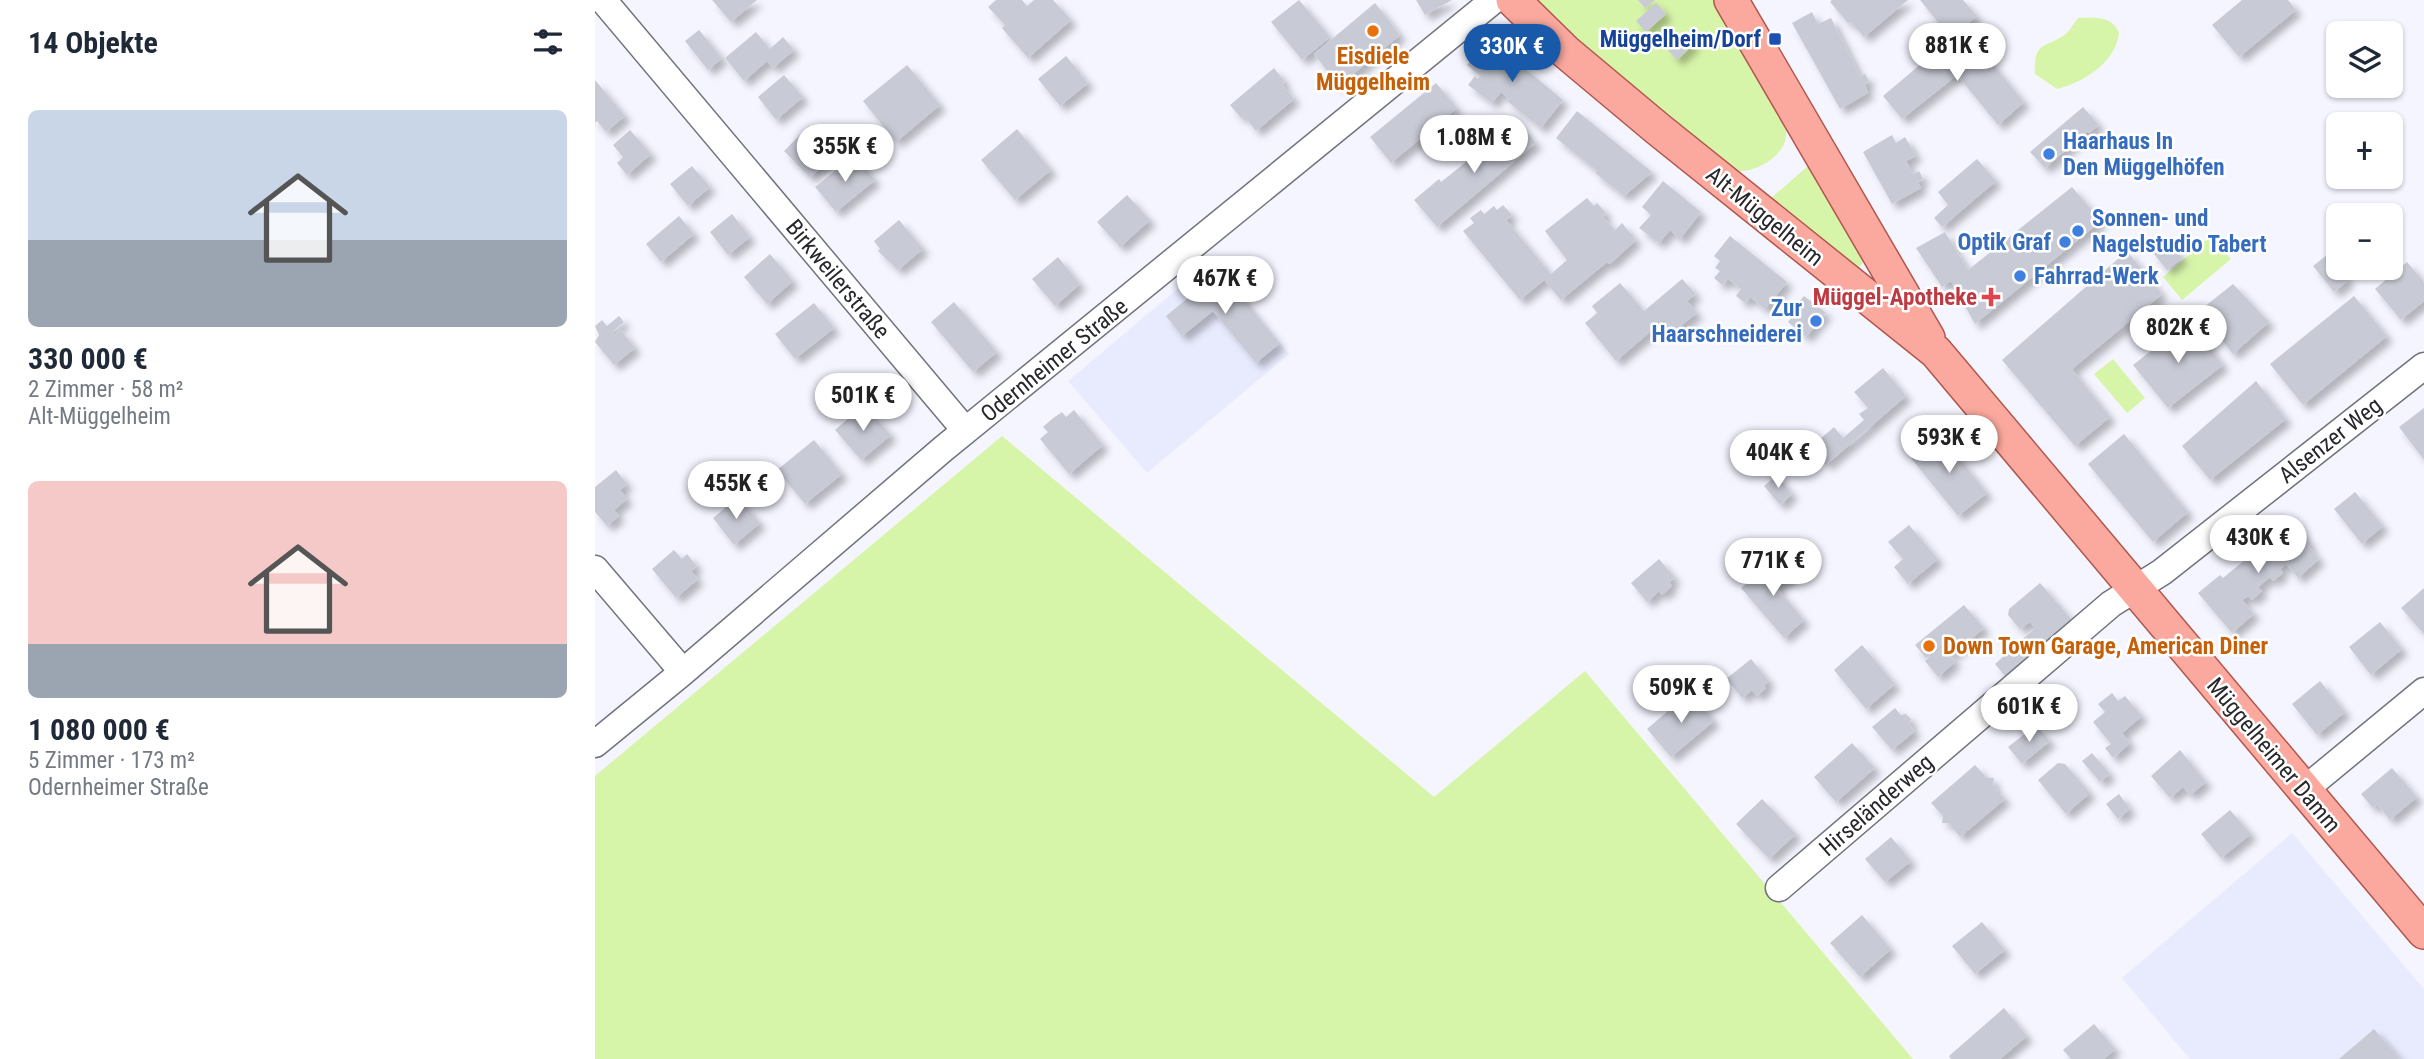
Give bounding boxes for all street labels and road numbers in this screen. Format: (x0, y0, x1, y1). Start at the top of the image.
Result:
street label: Alt-Müggelheim (1701, 161, 1829, 272)
street label: Birkweilerstraße (780, 214, 895, 344)
street label: Odernheimer Straße (976, 293, 1133, 428)
street label: Alsenzer Weg (2273, 392, 2387, 489)
street label: Müggelheimer Damm (2201, 672, 2346, 838)
street label: Hirseländerweg (1814, 749, 1939, 862)

